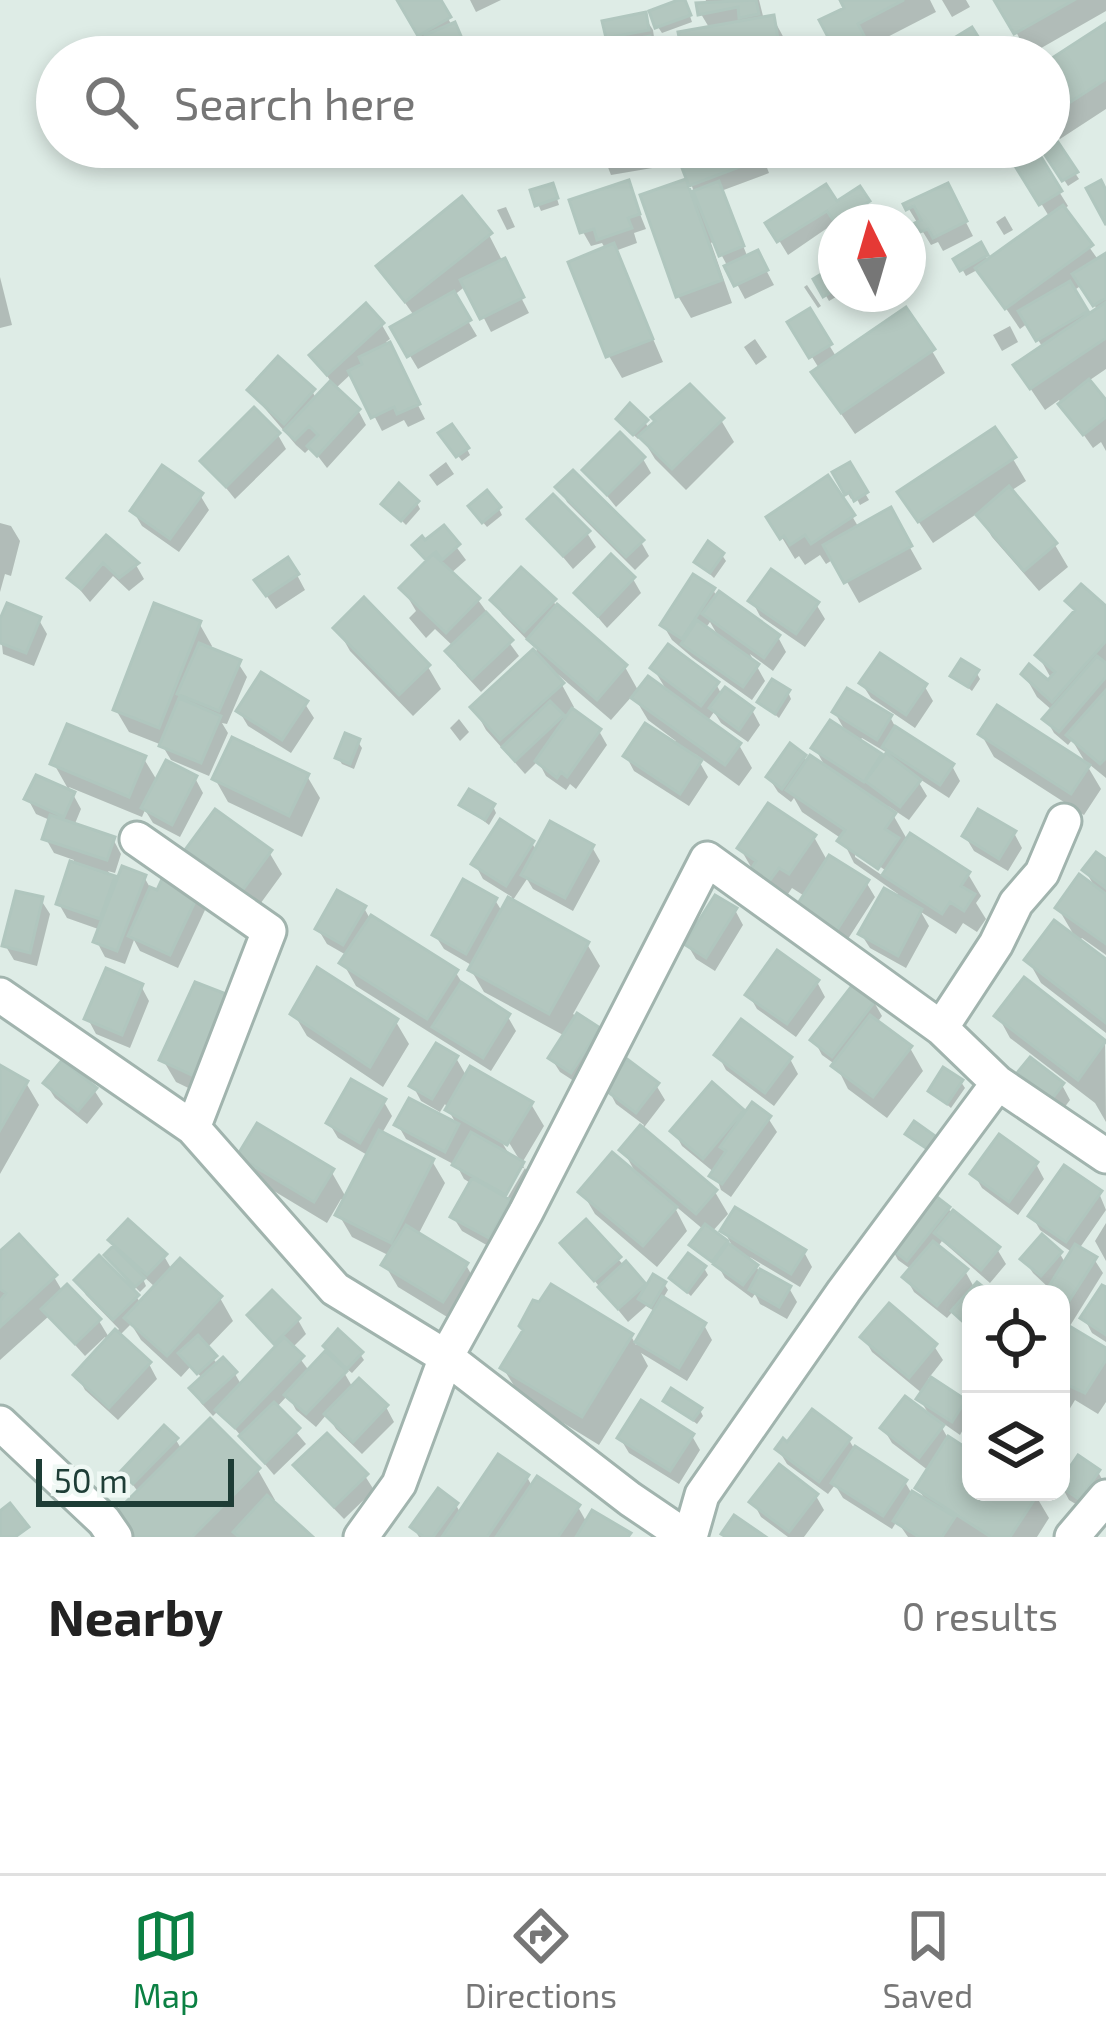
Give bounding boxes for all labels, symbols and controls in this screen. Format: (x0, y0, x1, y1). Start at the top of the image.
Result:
search box (36, 36, 1070, 168)
icon: search (78, 69, 144, 135)
text: Search here (174, 75, 416, 129)
north arrow (818, 204, 926, 312)
map controls (962, 1285, 1070, 1501)
button: locate (962, 1285, 1070, 1393)
button: layers (962, 1393, 1070, 1501)
scale bar (36, 1453, 234, 1506)
text: 50 m (54, 1460, 128, 1500)
text: Nearby (48, 1585, 223, 1646)
text: 0 results (902, 1592, 1058, 1639)
tab: Map (133, 1903, 199, 2015)
tab: Directions (465, 1903, 617, 2015)
tab: Saved (883, 1903, 973, 2015)

